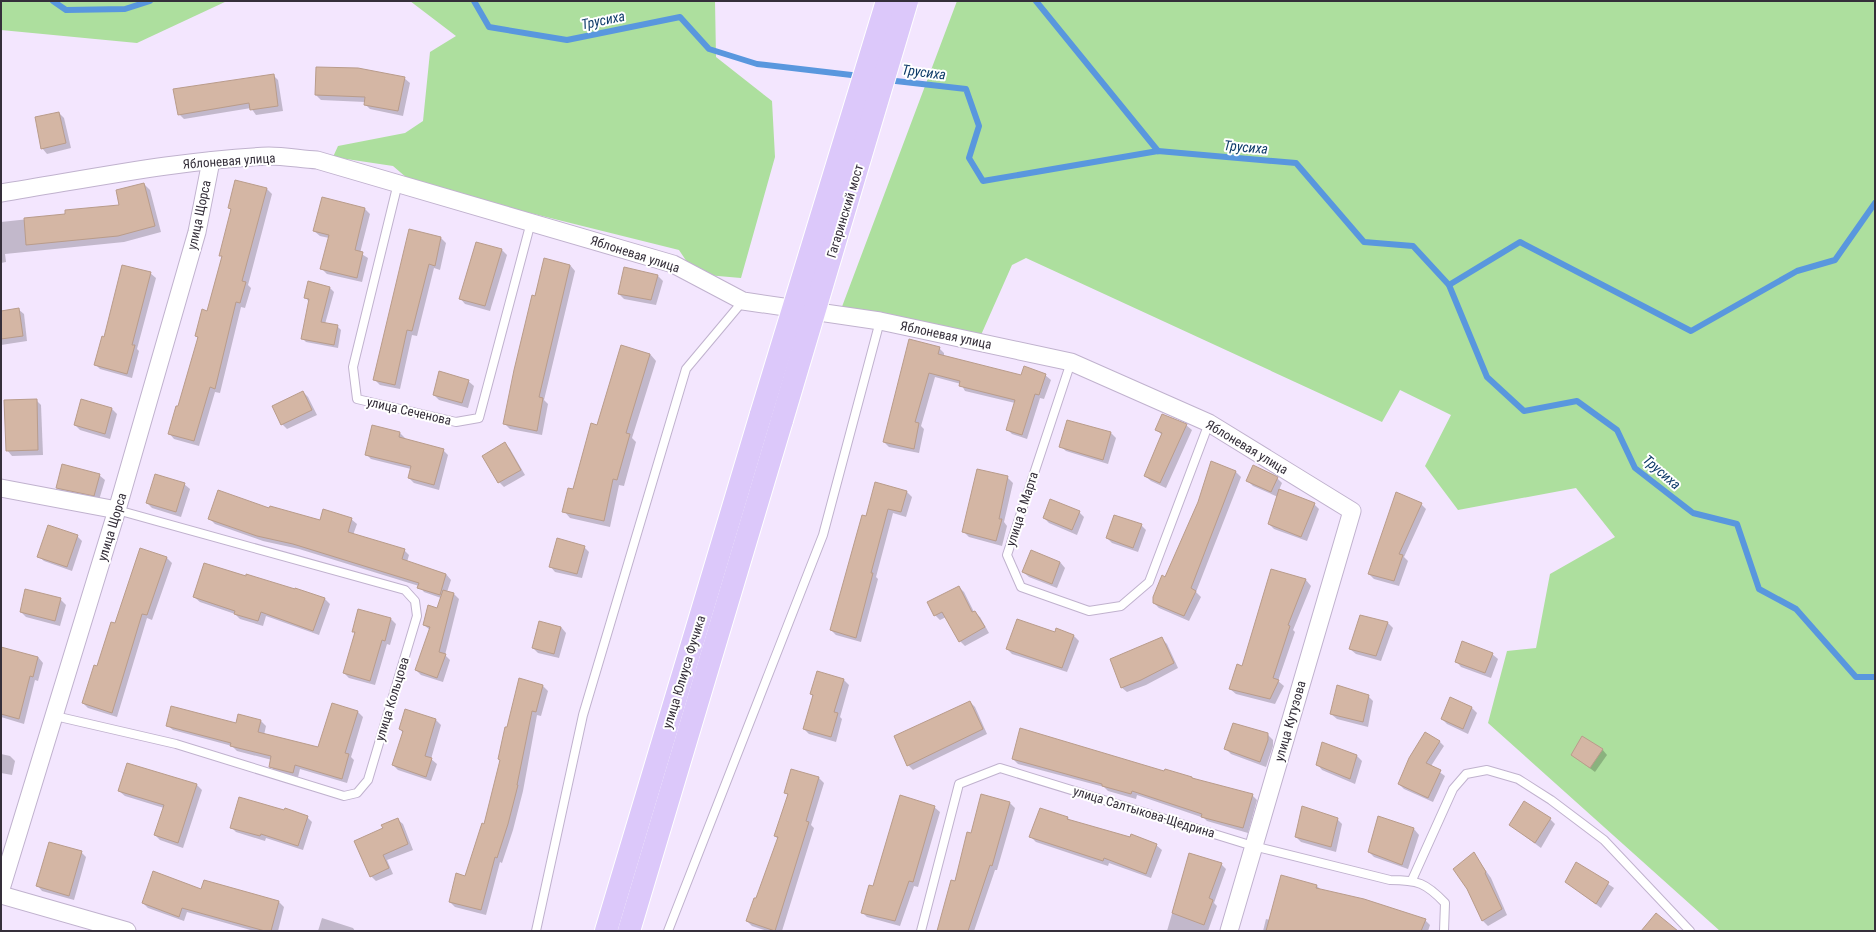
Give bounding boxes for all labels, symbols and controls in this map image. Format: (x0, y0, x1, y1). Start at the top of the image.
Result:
water label: Трусиха (580, 8, 626, 32)
water label: Трусиха (901, 61, 947, 83)
water label: Трусиха (1223, 137, 1269, 157)
street label: Яблоневая улица (182, 150, 276, 172)
street label: Гагаринский мост (824, 162, 866, 260)
street label: улица Щорса (184, 179, 214, 251)
street label: Яблоневая улица (588, 233, 682, 275)
street label: Яблоневая улица (899, 318, 993, 352)
street label: улица Сеченова (365, 394, 453, 428)
street label: Яблоневая улица (1203, 417, 1291, 477)
water label: Трусиха (1640, 451, 1684, 493)
street label: улица 8 Марта (1003, 470, 1041, 548)
street label: улица Щорса (95, 491, 129, 563)
street label: улица Юлиуса Фучика (660, 614, 708, 730)
street label: улица Кольцова (372, 655, 412, 743)
street label: улица Кутузова (1271, 679, 1309, 763)
street label: улица Салтыкова-Щедрина (1071, 783, 1217, 841)

